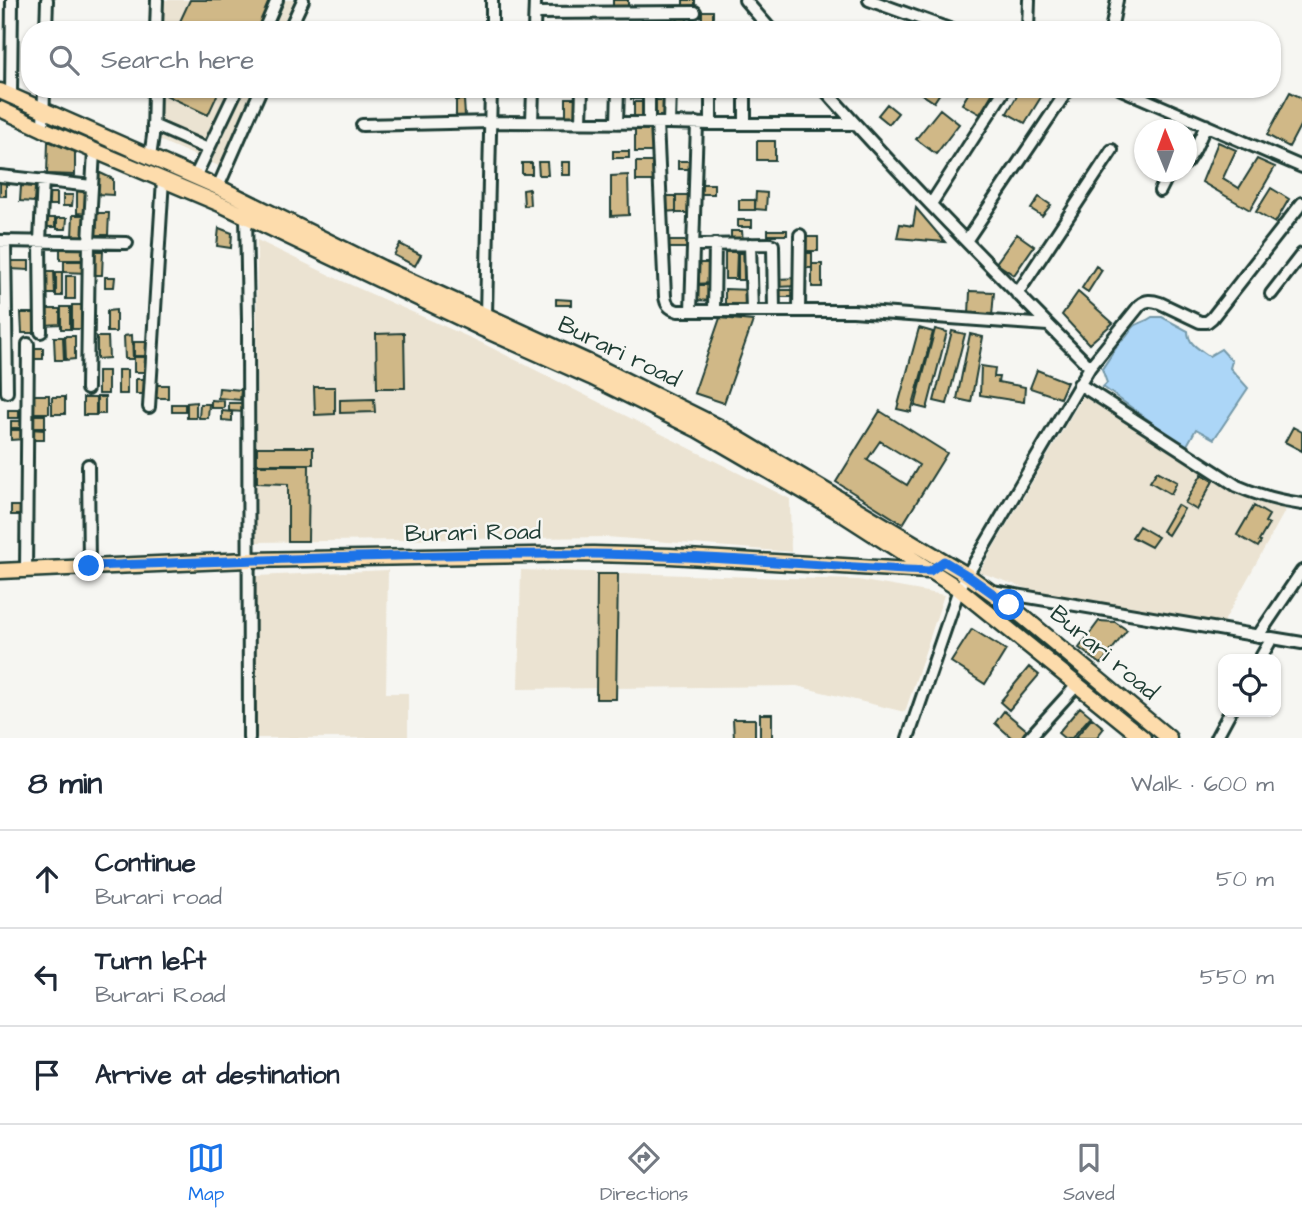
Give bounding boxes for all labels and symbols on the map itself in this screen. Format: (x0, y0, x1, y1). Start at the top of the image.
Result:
north arrow (1134, 119, 1197, 182)
street label: Burari road (552, 308, 686, 396)
street label: Burari Road (405, 515, 541, 551)
route end (73, 550, 104, 581)
route start (993, 589, 1024, 620)
street label: Burari road (1042, 597, 1166, 709)

